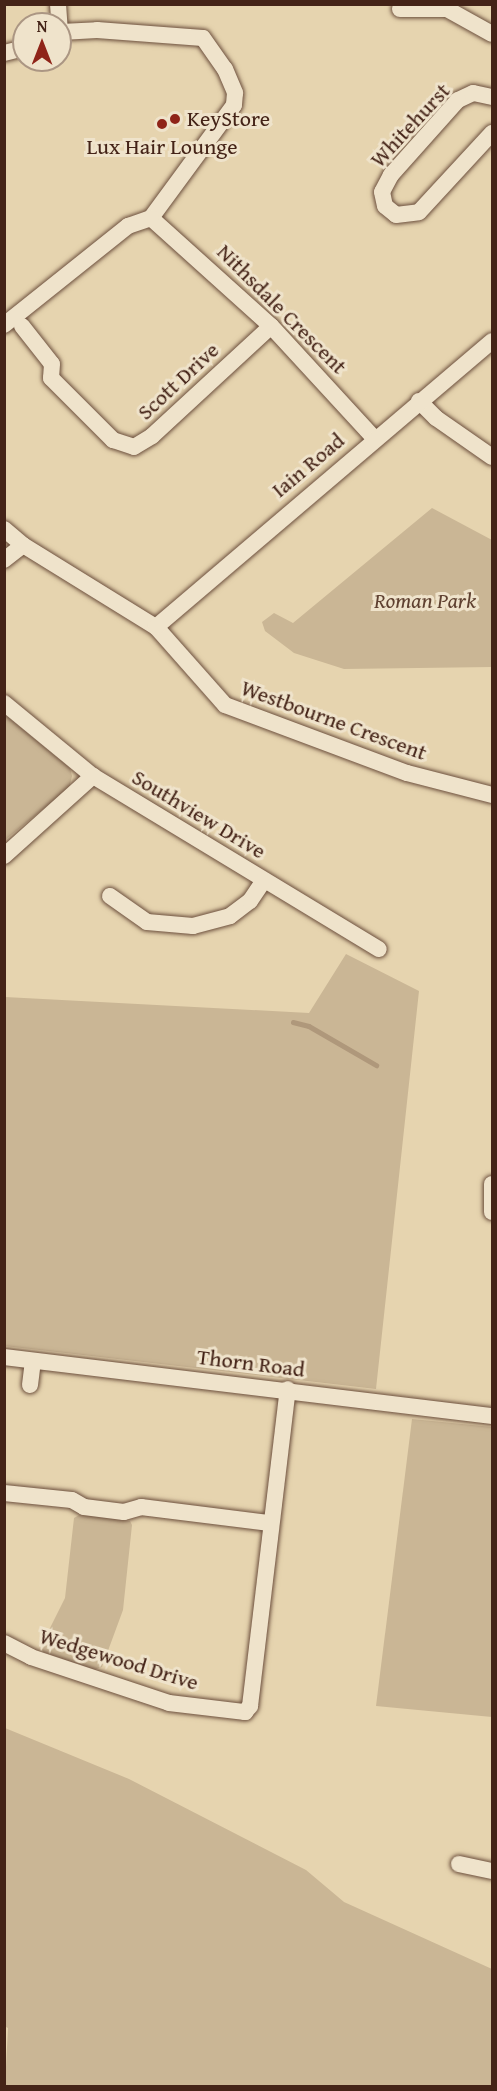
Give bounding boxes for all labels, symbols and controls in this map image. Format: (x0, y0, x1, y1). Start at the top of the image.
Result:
north arrow (12, 12, 72, 72)
text: N (37, 14, 47, 38)
street label: Whitehurst (364, 78, 456, 172)
place label: KeyStore (187, 106, 270, 132)
marker: KeyStore (168, 112, 182, 126)
marker: Lux Hair Lounge (155, 117, 169, 131)
place label: Lux Hair Lounge (86, 134, 238, 160)
street label: Nithsdale Crescent (212, 239, 352, 379)
street label: Scott Drive (132, 337, 224, 425)
street label: Iain Road (266, 427, 350, 503)
park label: Roman Park (374, 588, 476, 614)
street label: Westbourne Crescent (238, 674, 430, 766)
street label: Southview Drive (127, 764, 271, 864)
street label: Thorn Road (196, 1343, 306, 1383)
street label: Wedgewood Drive (36, 1622, 202, 1696)

